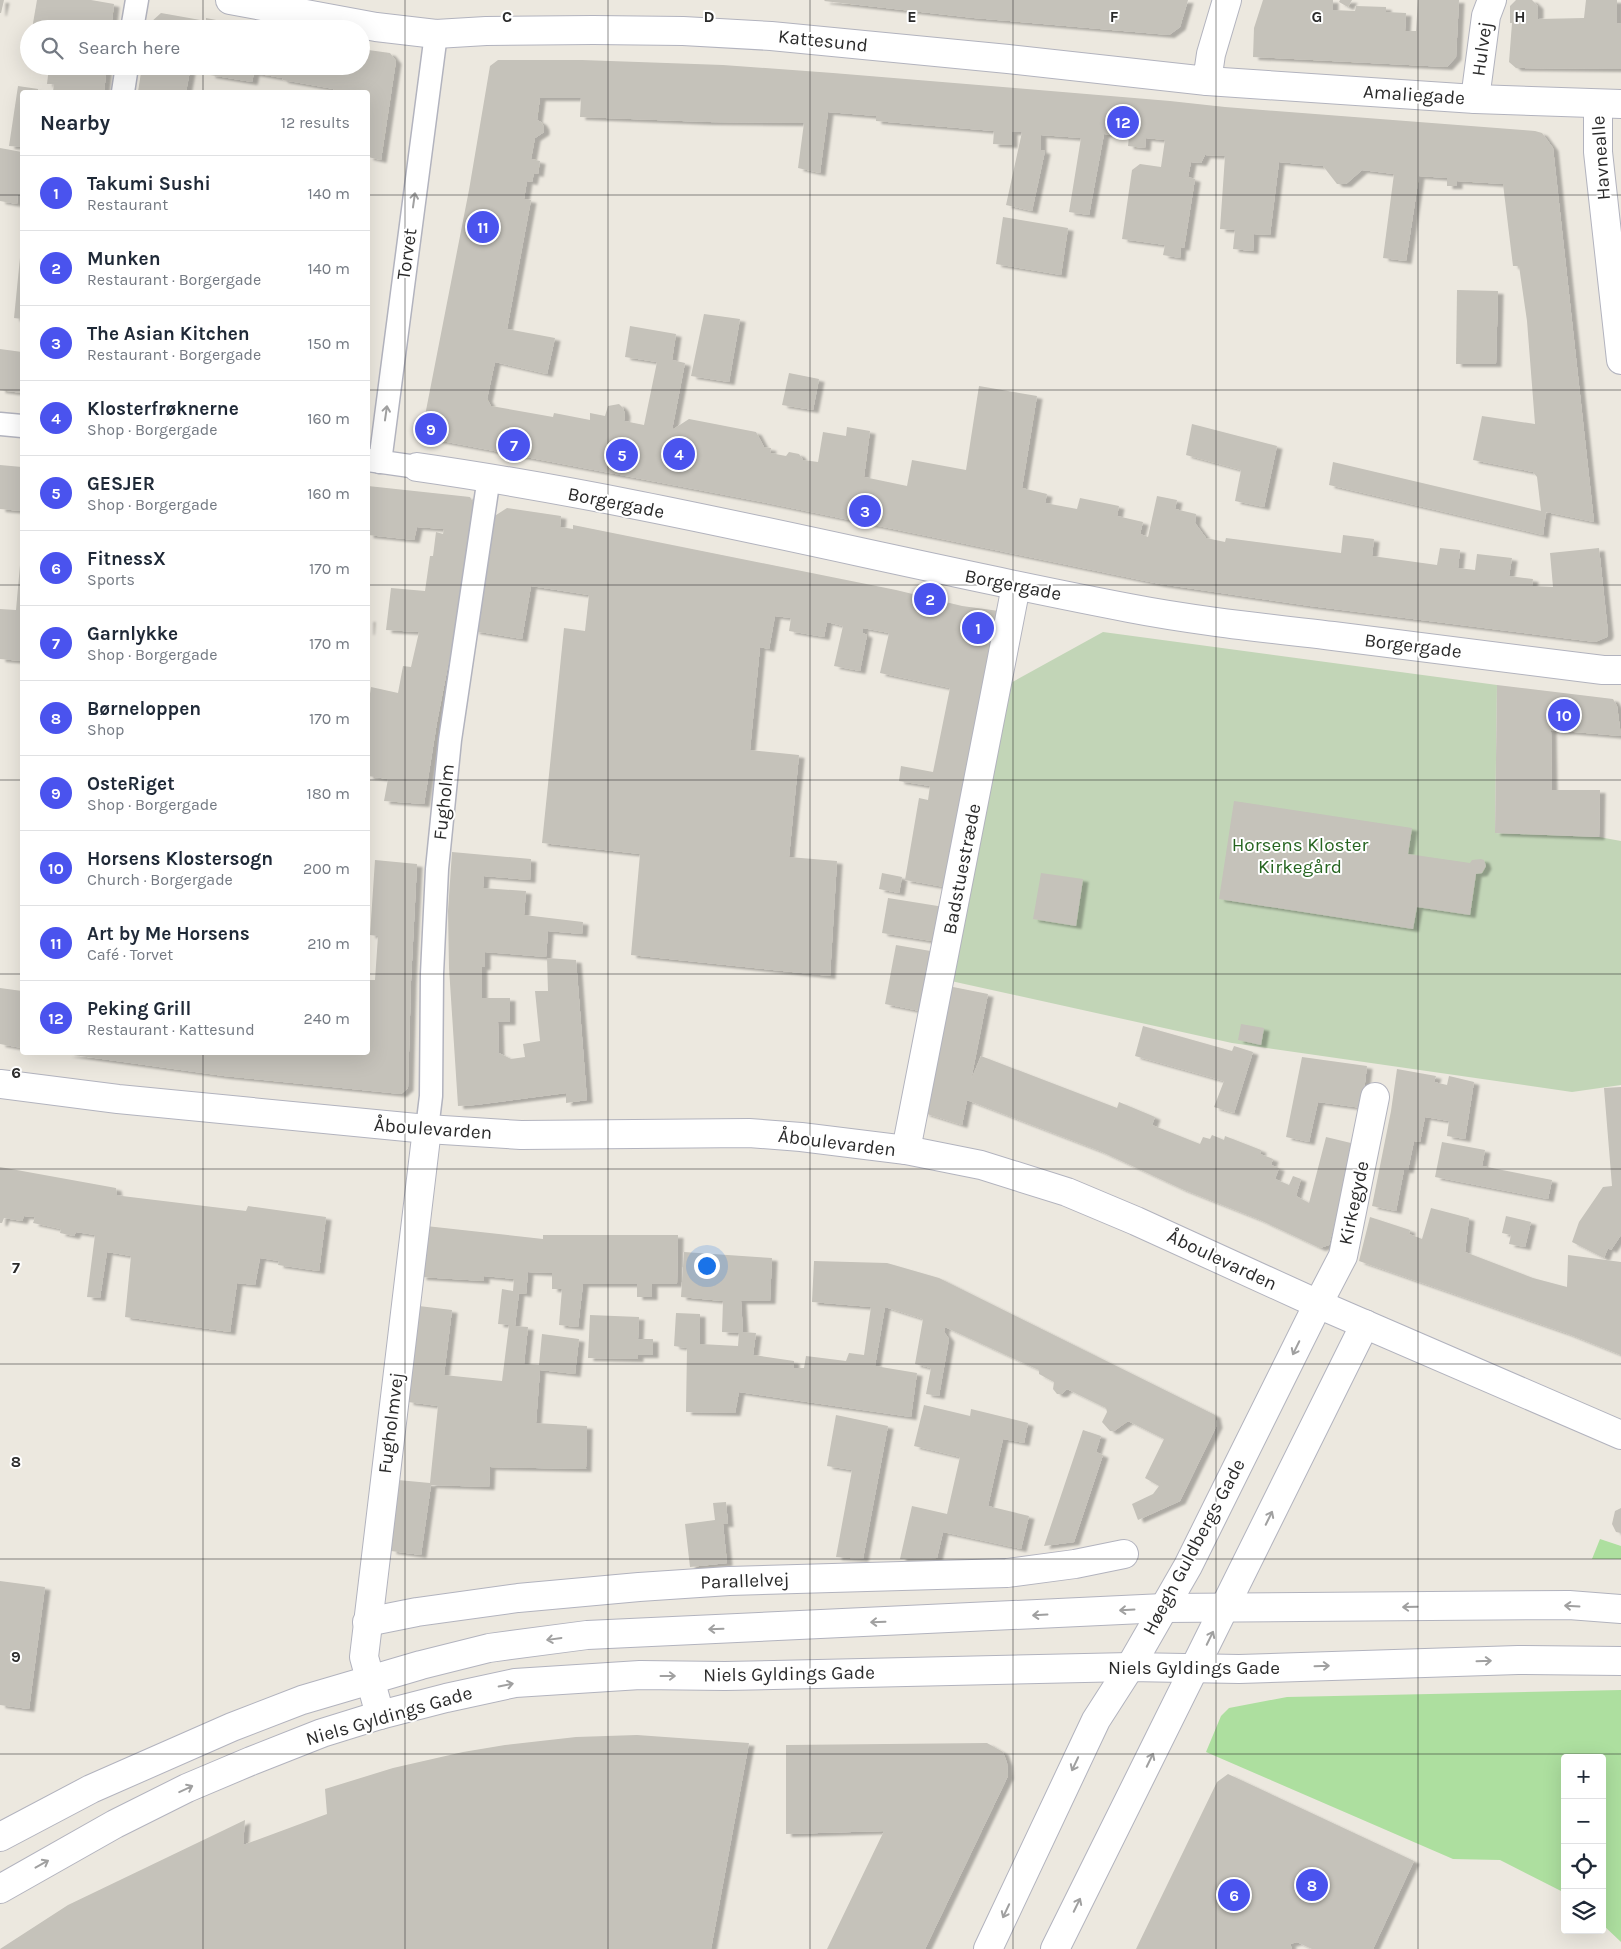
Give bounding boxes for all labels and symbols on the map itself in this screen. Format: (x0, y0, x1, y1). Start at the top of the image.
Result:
text: C (502, 7, 512, 26)
text: D (704, 7, 715, 26)
text: E (907, 7, 917, 26)
text: F (1110, 7, 1119, 26)
text: G (1312, 7, 1322, 26)
text: H (1514, 7, 1526, 26)
street label: Hulvej (1467, 20, 1497, 78)
street label: Kattesund (777, 25, 869, 57)
street label: Amaliegade (1362, 80, 1466, 110)
pin: 12 (1107, 103, 1139, 141)
street label: Havnealle (1587, 115, 1615, 201)
one-way arrow (410, 193, 420, 209)
pin: 11 (467, 208, 499, 246)
street label: Torvet (393, 227, 421, 281)
one-way arrow (381, 406, 391, 422)
pin: 9 (415, 410, 447, 448)
pin: 7 (498, 426, 530, 464)
pin: 4 (663, 435, 695, 473)
pin: 5 (606, 436, 638, 474)
street label: Borgergade (566, 483, 666, 523)
pin: 3 (849, 492, 881, 530)
street label: Borgergade (963, 565, 1063, 605)
pin: 2 (914, 580, 946, 618)
pin: 1 (962, 609, 994, 647)
street label: Borgergade (1363, 629, 1463, 663)
pin: 10 (1548, 696, 1580, 734)
street label: Fugholm (429, 763, 459, 841)
street label: Badstuestræde (939, 802, 985, 936)
park label: Horsens Kloster Kirkegård (1232, 834, 1368, 878)
text: 6 (11, 1063, 21, 1082)
street label: Åboulevarden (373, 1114, 493, 1144)
street label: Åboulevarden (777, 1125, 897, 1161)
street label: Kirkegyde (1334, 1159, 1374, 1247)
street label: Åboulevarden (1164, 1225, 1280, 1295)
your location (694, 1253, 720, 1279)
text: 7 (12, 1258, 20, 1277)
one-way arrow (1291, 1340, 1300, 1355)
street label: Fugholmvej (374, 1371, 408, 1475)
text: 8 (11, 1452, 21, 1471)
street label: Høegh Guldbergs Gade (1138, 1455, 1250, 1639)
one-way arrow (1264, 1510, 1274, 1525)
street label: Parallelvej (700, 1568, 790, 1594)
one-way arrow (1565, 1601, 1581, 1610)
one-way arrow (1402, 1602, 1418, 1612)
one-way arrow (1119, 1606, 1135, 1615)
one-way arrow (1033, 1610, 1049, 1620)
one-way arrow (870, 1618, 886, 1627)
one-way arrow (708, 1625, 724, 1634)
one-way arrow (1206, 1631, 1215, 1646)
one-way arrow (546, 1635, 562, 1645)
text: 9 (11, 1647, 21, 1666)
street label: Niels Gyldings Gade (1108, 1657, 1280, 1679)
one-way arrow (1476, 1657, 1492, 1666)
one-way arrow (1314, 1661, 1330, 1671)
street label: Niels Gyldings Gade (703, 1662, 875, 1686)
one-way arrow (660, 1671, 676, 1680)
one-way arrow (498, 1680, 514, 1689)
street label: Niels Gyldings Gade (303, 1682, 475, 1750)
one-way arrow (1145, 1753, 1155, 1768)
one-way arrow (1070, 1756, 1080, 1771)
one-way arrow (178, 1784, 193, 1793)
one-way arrow (34, 1859, 49, 1869)
pin: 8 (1296, 1866, 1328, 1904)
pin: 6 (1218, 1876, 1250, 1914)
one-way arrow (1072, 1898, 1082, 1913)
one-way arrow (1001, 1903, 1010, 1918)

